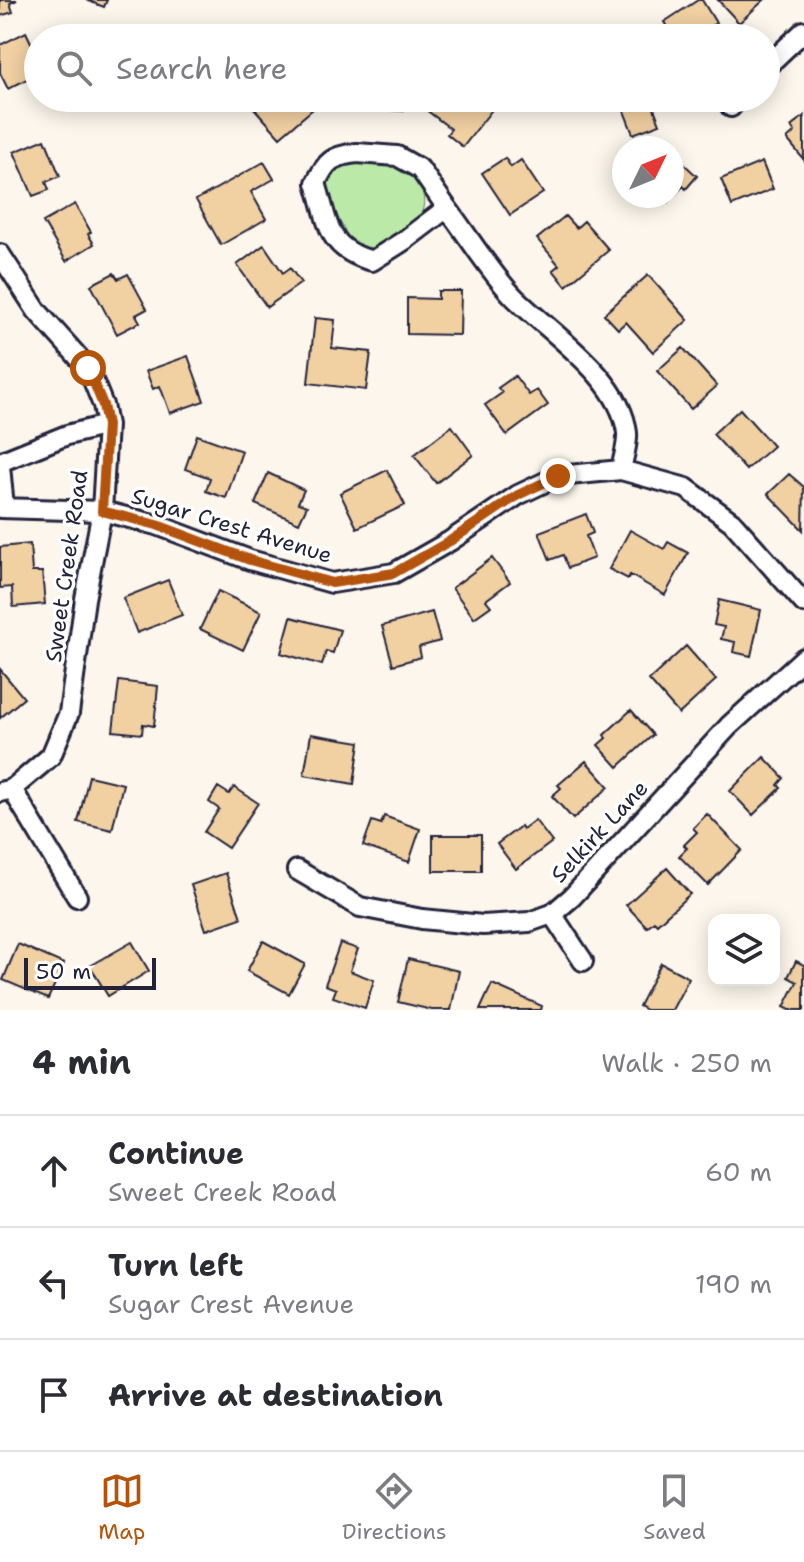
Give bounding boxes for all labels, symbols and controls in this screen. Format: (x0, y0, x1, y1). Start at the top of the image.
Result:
search box (24, 24, 780, 112)
icon: search (52, 46, 96, 90)
text: Search here (116, 48, 287, 89)
north arrow (612, 136, 684, 208)
route start (70, 350, 106, 386)
route end (540, 458, 576, 494)
street label: Sweet Creek Road (39, 468, 94, 664)
street label: Sugar Crest Avenue (128, 481, 336, 570)
street label: Selkirk Lane (544, 774, 654, 889)
map controls (708, 914, 780, 986)
button: layers (708, 914, 780, 986)
scale bar (24, 954, 156, 990)
text: 50 m (36, 957, 91, 986)
text: 4 min (32, 1039, 131, 1085)
text: Walk · 250 m (601, 1045, 772, 1080)
text: Continue (108, 1133, 244, 1174)
icon: ahead (32, 1149, 76, 1193)
text: 60 m (705, 1154, 772, 1189)
text: Sweet Creek Road (108, 1174, 337, 1209)
text: Turn left (108, 1245, 243, 1286)
icon: left (32, 1261, 76, 1305)
text: 190 m (695, 1266, 772, 1301)
text: Sugar Crest Avenue (108, 1286, 354, 1321)
icon: arrive (32, 1373, 76, 1417)
text: Arrive at destination (108, 1375, 443, 1416)
tab: Map (98, 1469, 145, 1546)
tab: Directions (342, 1469, 447, 1546)
tab: Saved (643, 1469, 706, 1546)

